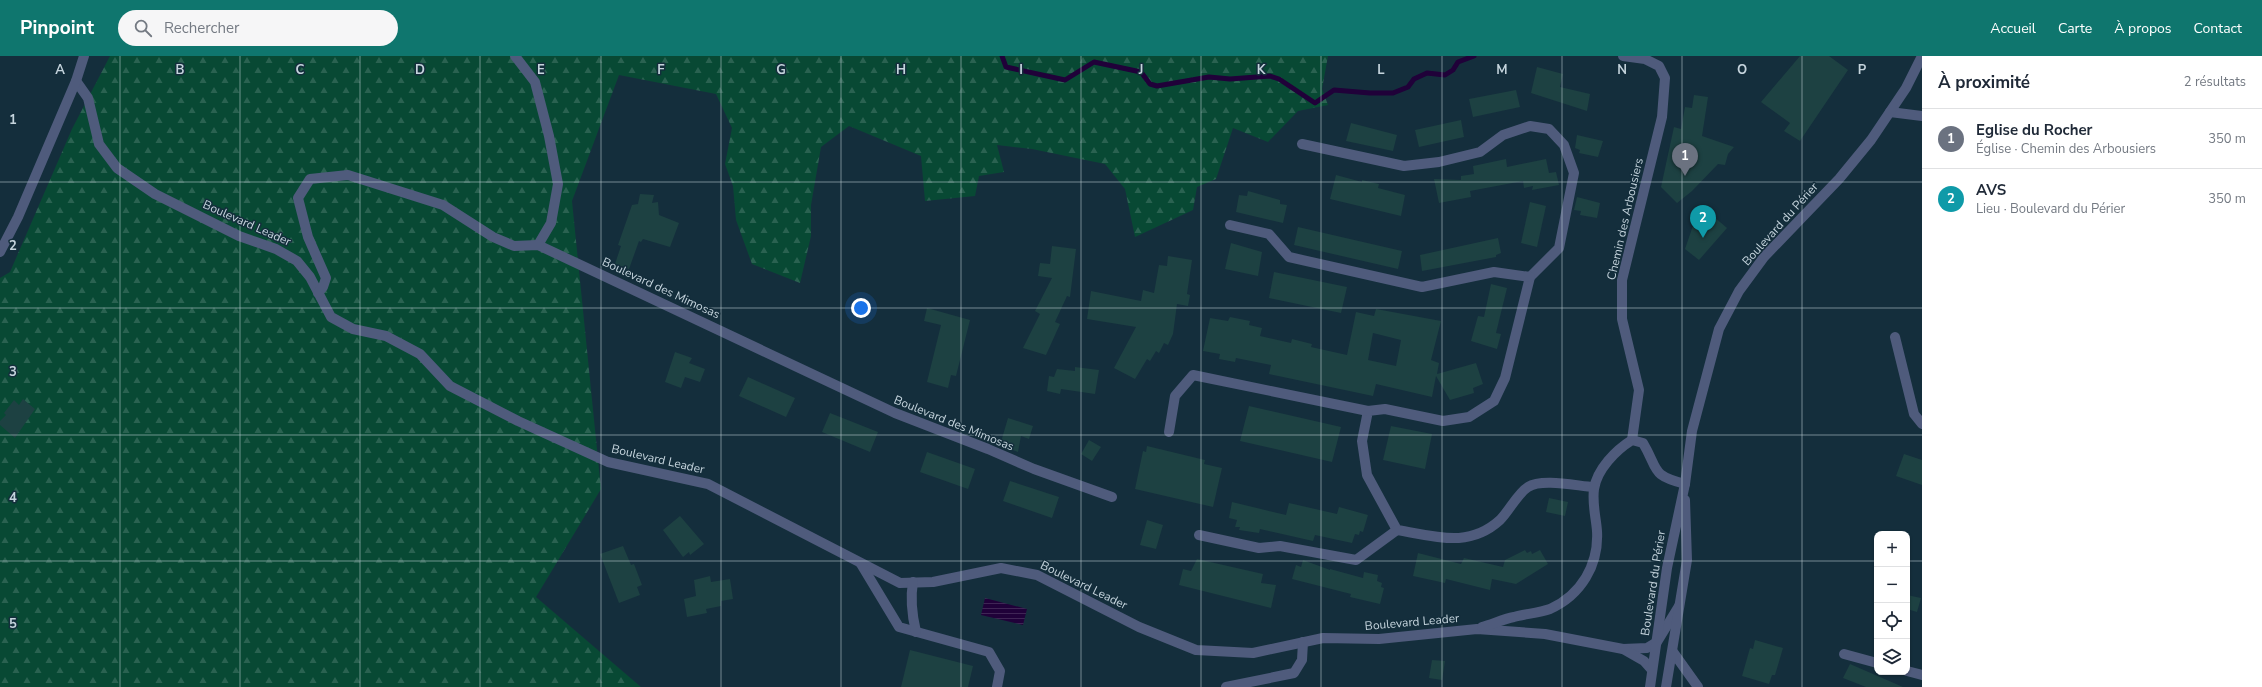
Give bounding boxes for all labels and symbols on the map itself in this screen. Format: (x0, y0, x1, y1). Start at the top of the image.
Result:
text: A (55, 61, 65, 79)
text: B (176, 61, 185, 79)
text: C (296, 61, 305, 79)
text: D (415, 61, 425, 79)
text: E (537, 61, 545, 79)
text: F (657, 61, 665, 79)
text: G (776, 61, 786, 79)
text: H (896, 61, 906, 79)
text: I (1019, 61, 1023, 79)
text: J (1138, 61, 1143, 79)
text: K (1257, 61, 1266, 79)
text: L (1377, 61, 1385, 79)
text: M (1496, 61, 1508, 79)
text: N (1617, 61, 1627, 79)
text: O (1737, 61, 1747, 79)
text: P (1858, 61, 1867, 79)
text: 1 (9, 111, 17, 129)
pin: 1 (1672, 143, 1698, 176)
street label: Chemin des Arbousiers (1603, 156, 1647, 282)
street label: Boulevard du Périer (1738, 179, 1822, 269)
street label: Boulevard Leader (200, 196, 294, 250)
pin: 2 (1690, 205, 1716, 238)
text: 2 (9, 237, 17, 255)
street label: Boulevard des Mimosas (600, 254, 723, 322)
your location (851, 298, 871, 318)
text: 3 (9, 363, 17, 381)
street label: Boulevard des Mimosas (892, 392, 1017, 455)
street label: Boulevard Leader (610, 441, 707, 478)
text: 4 (9, 489, 17, 507)
street label: Boulevard du Périer (1637, 529, 1669, 637)
street label: Boulevard Leader (1038, 557, 1131, 613)
street label: Boulevard Leader (1364, 610, 1461, 634)
text: 5 (9, 615, 17, 633)

